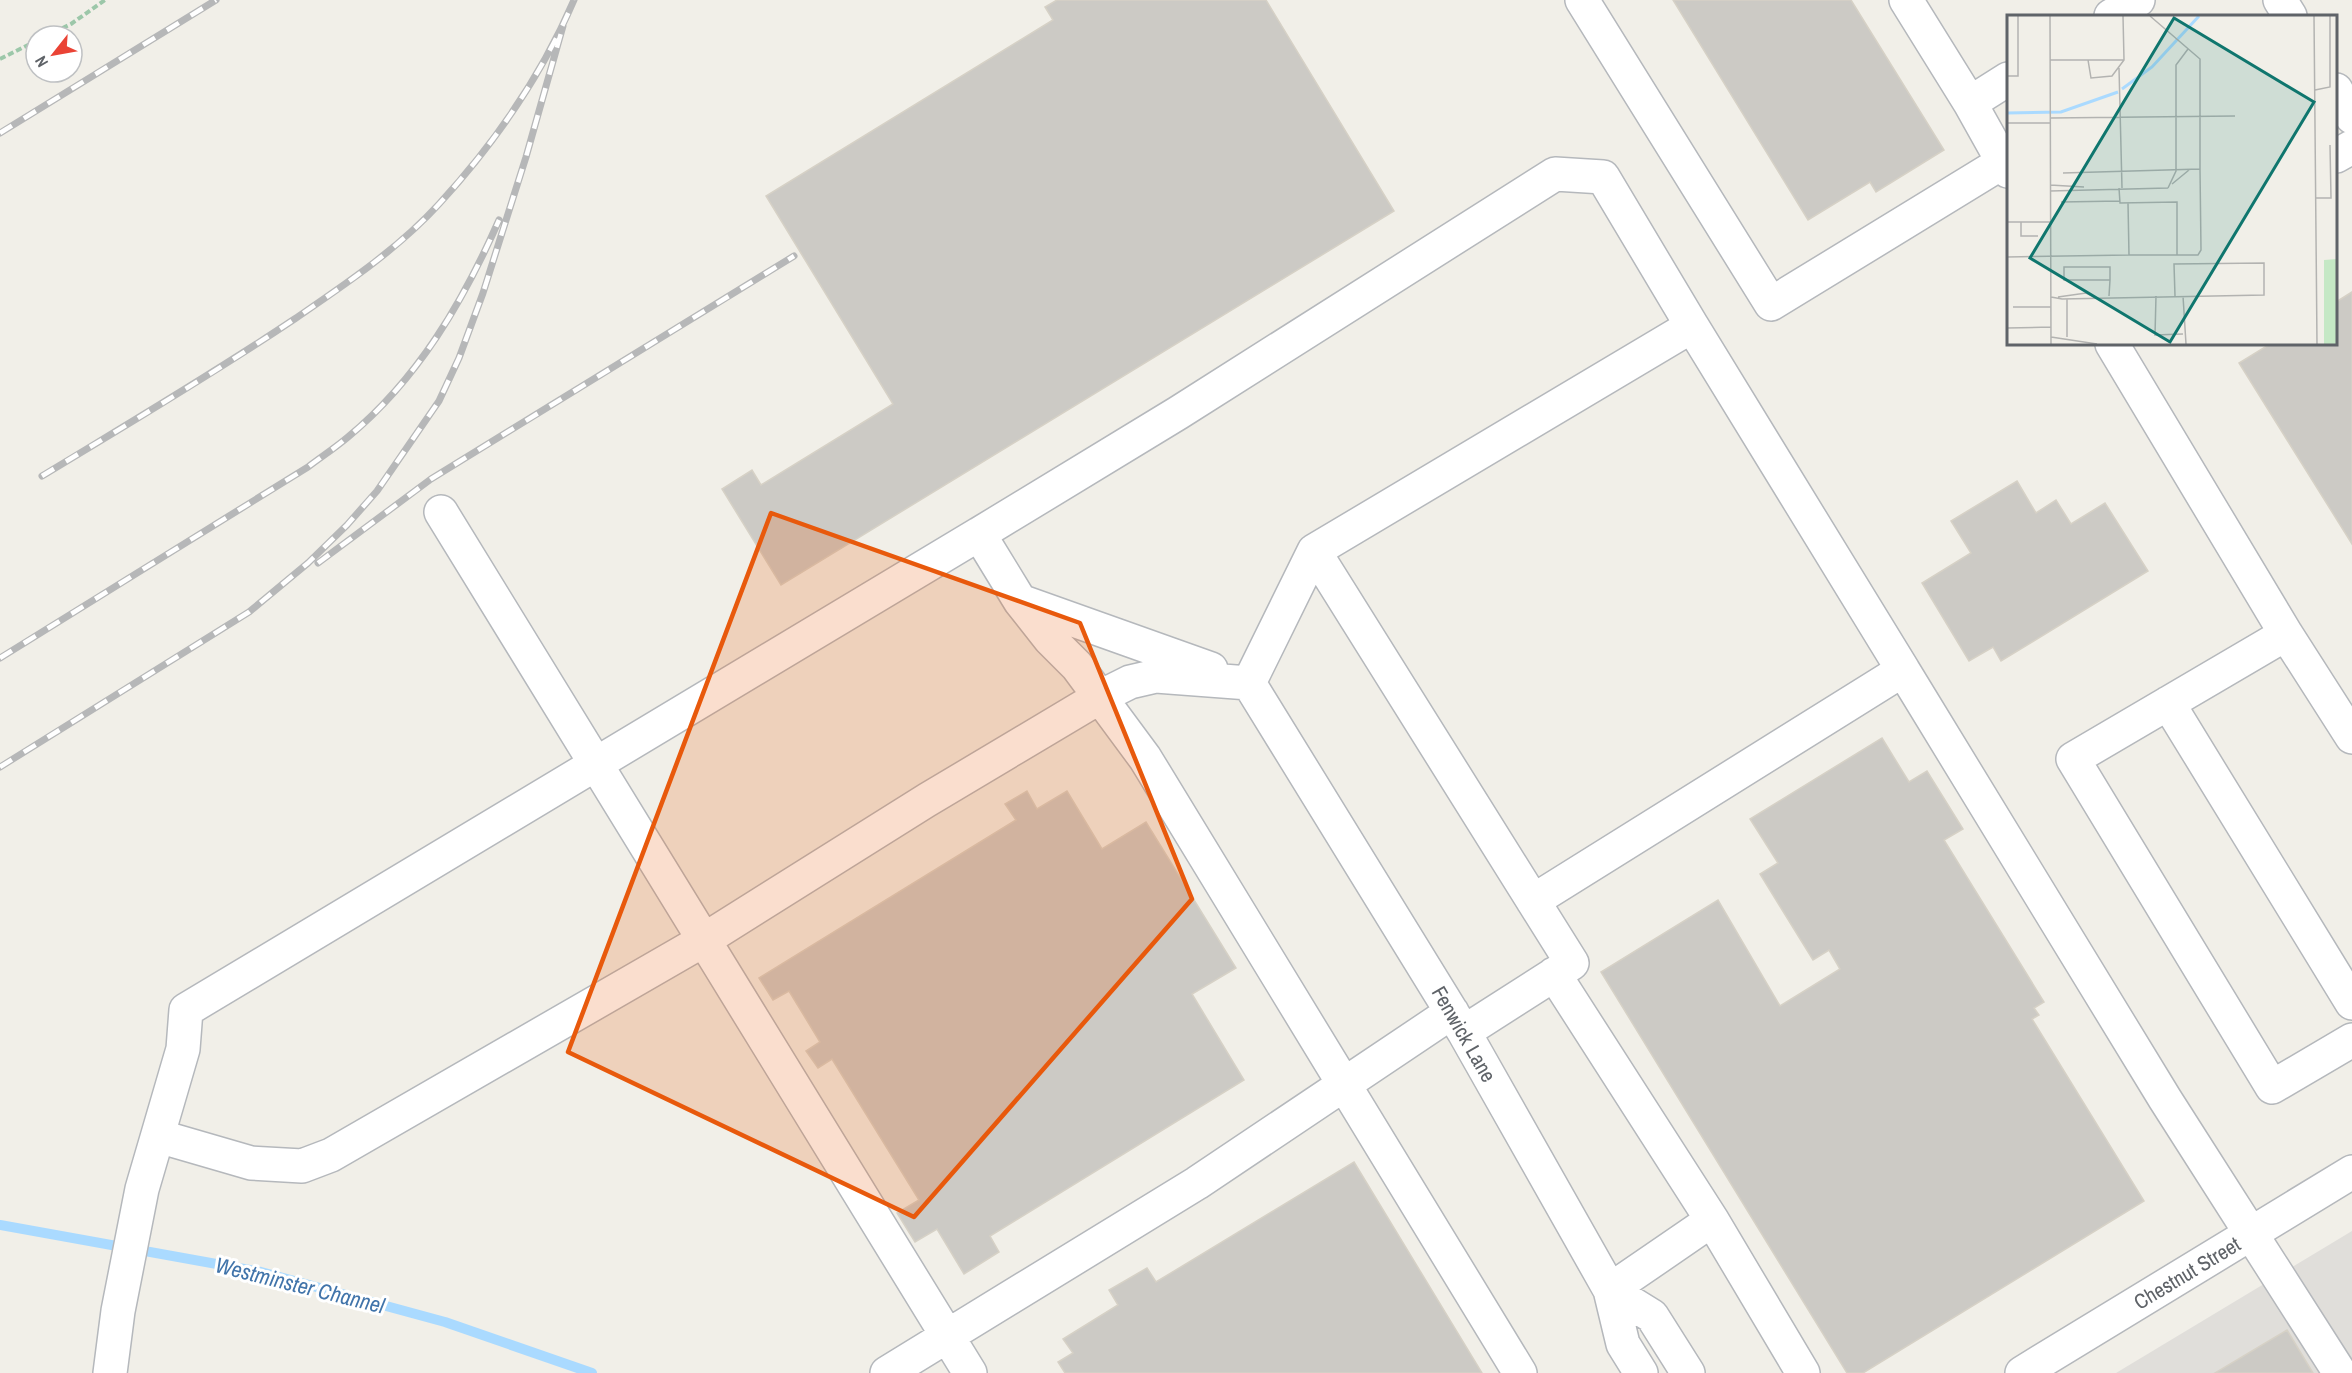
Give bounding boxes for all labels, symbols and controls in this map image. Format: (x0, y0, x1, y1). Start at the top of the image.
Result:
inset map (2007, 15, 2337, 345)
north arrow (24, 24, 84, 84)
text: N (29, 52, 53, 71)
street label: Fenwick Lane (1425, 981, 1503, 1087)
street label: Chestnut Street (2128, 1230, 2246, 1316)
water label: Westminster Channel (212, 1250, 389, 1321)

